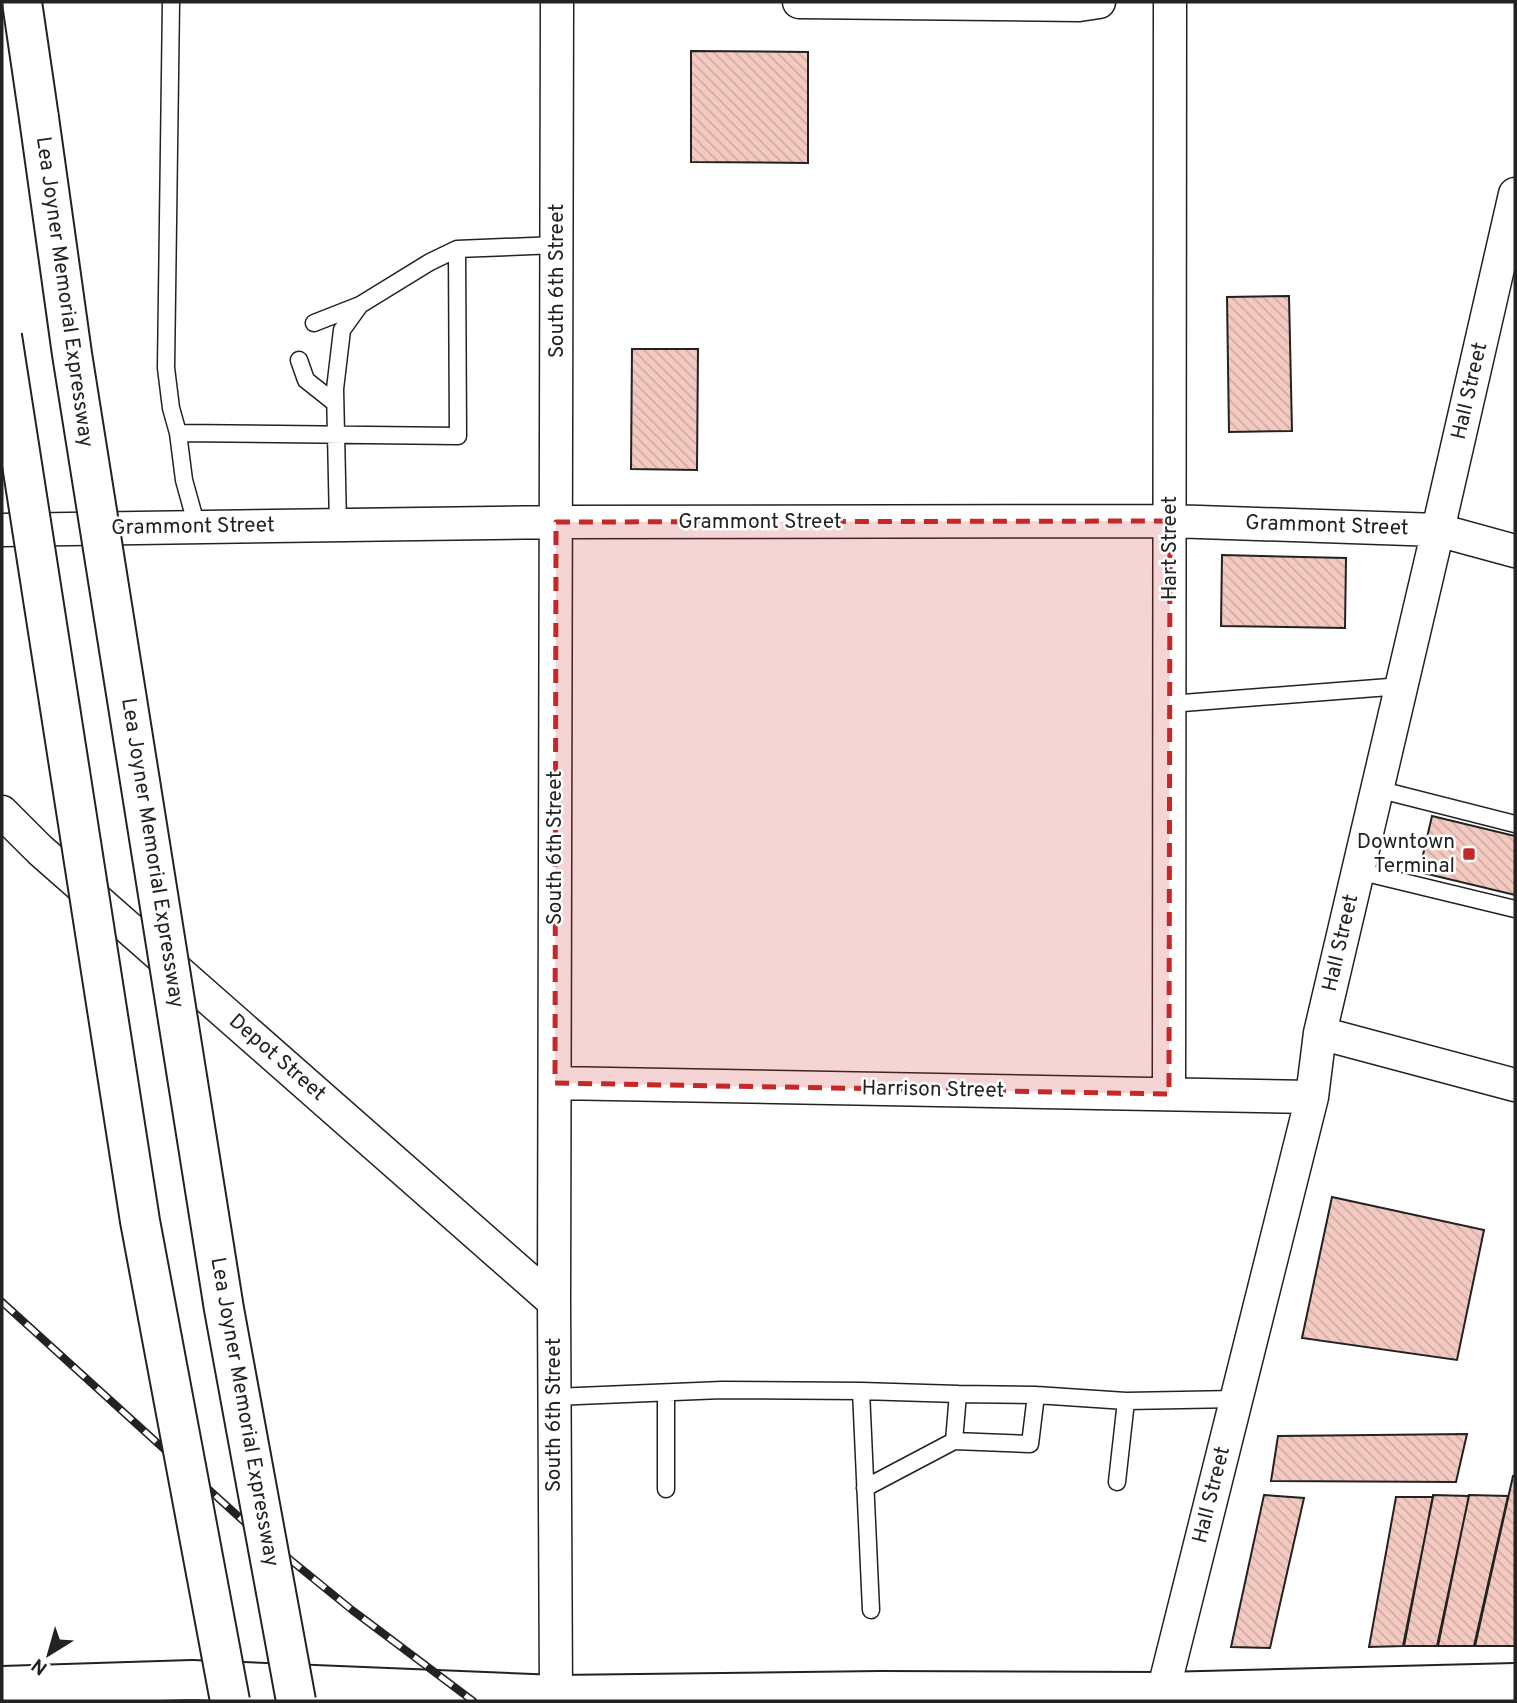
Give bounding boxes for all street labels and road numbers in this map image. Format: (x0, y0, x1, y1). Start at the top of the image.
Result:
street label: Lea Joyner Memorial Expressway (29, 135, 99, 449)
street label: South 6th Street (544, 204, 571, 358)
street label: Hall Street (1446, 340, 1494, 442)
street label: Hart Street (1157, 496, 1184, 600)
street label: Grammont Street (678, 509, 842, 536)
street label: Grammont Street (1245, 510, 1409, 542)
street label: Grammont Street (111, 512, 275, 542)
street label: Lea Joyner Memorial Expressway (114, 696, 190, 1010)
street label: South 6th Street (542, 771, 569, 925)
street label: Hall Street (1317, 892, 1365, 994)
street label: Depot Street (223, 1008, 331, 1108)
street label: Harrison Street (861, 1075, 1005, 1105)
street label: Lea Joyner Memorial Expressway (203, 1255, 285, 1569)
street label: South 6th Street (541, 1338, 568, 1492)
street label: Hall Street (1187, 1444, 1237, 1546)

